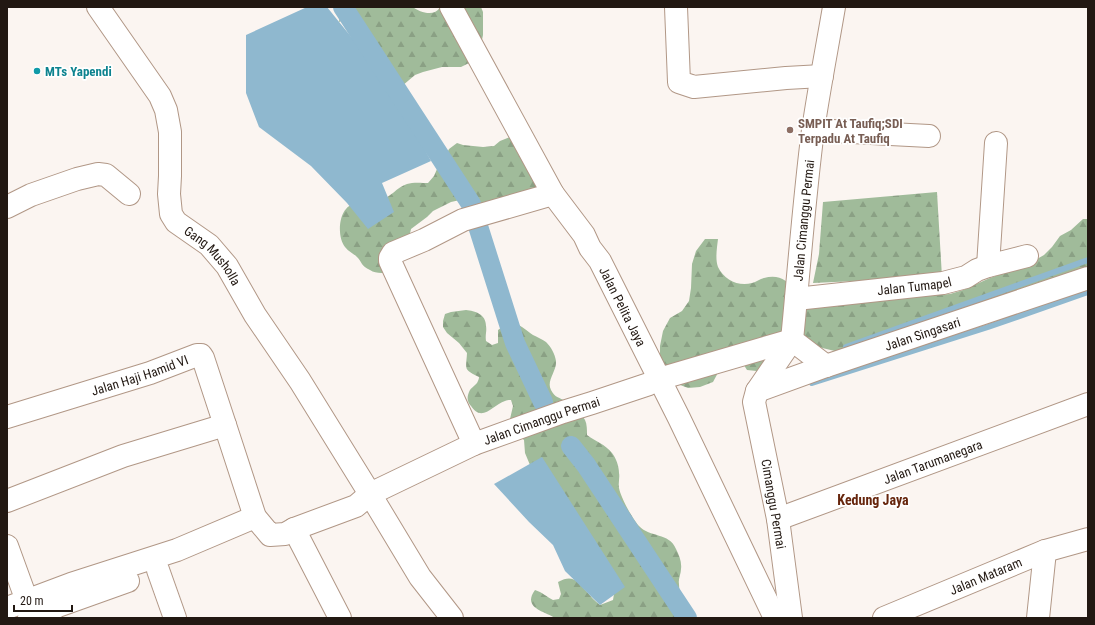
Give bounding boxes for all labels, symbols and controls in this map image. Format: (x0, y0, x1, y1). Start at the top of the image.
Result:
place label: MTs Yapendi (45, 64, 112, 79)
marker: MTs Yapendi (32, 66, 42, 76)
place label: SMPIT At Taufiq;SDI Terpadu At Taufiq (798, 116, 903, 146)
marker: SMPIT At Taufiq;SDI Terpadu At Taufiq (785, 125, 795, 135)
street label: Jalan Cimanggu Permai (791, 159, 817, 282)
street label: Gang Musholla (181, 223, 243, 288)
street label: Jalan Pelita Jaya (596, 264, 649, 349)
street label: Jalan Tumapel (876, 274, 953, 298)
street label: Jalan Singasari (883, 314, 962, 354)
street label: Jalan Haji Hamid VI (89, 352, 190, 399)
street label: Jalan Cimanggu Permai (481, 394, 602, 448)
street label: Jalan Tarumanegara (881, 437, 984, 487)
street label: Cimanggu Permai (758, 458, 789, 550)
district label: Kedung Jaya (837, 492, 909, 508)
street label: Jalan Mataram (947, 554, 1024, 598)
scale bar (14, 587, 72, 613)
text: 20 m (20, 594, 44, 608)

